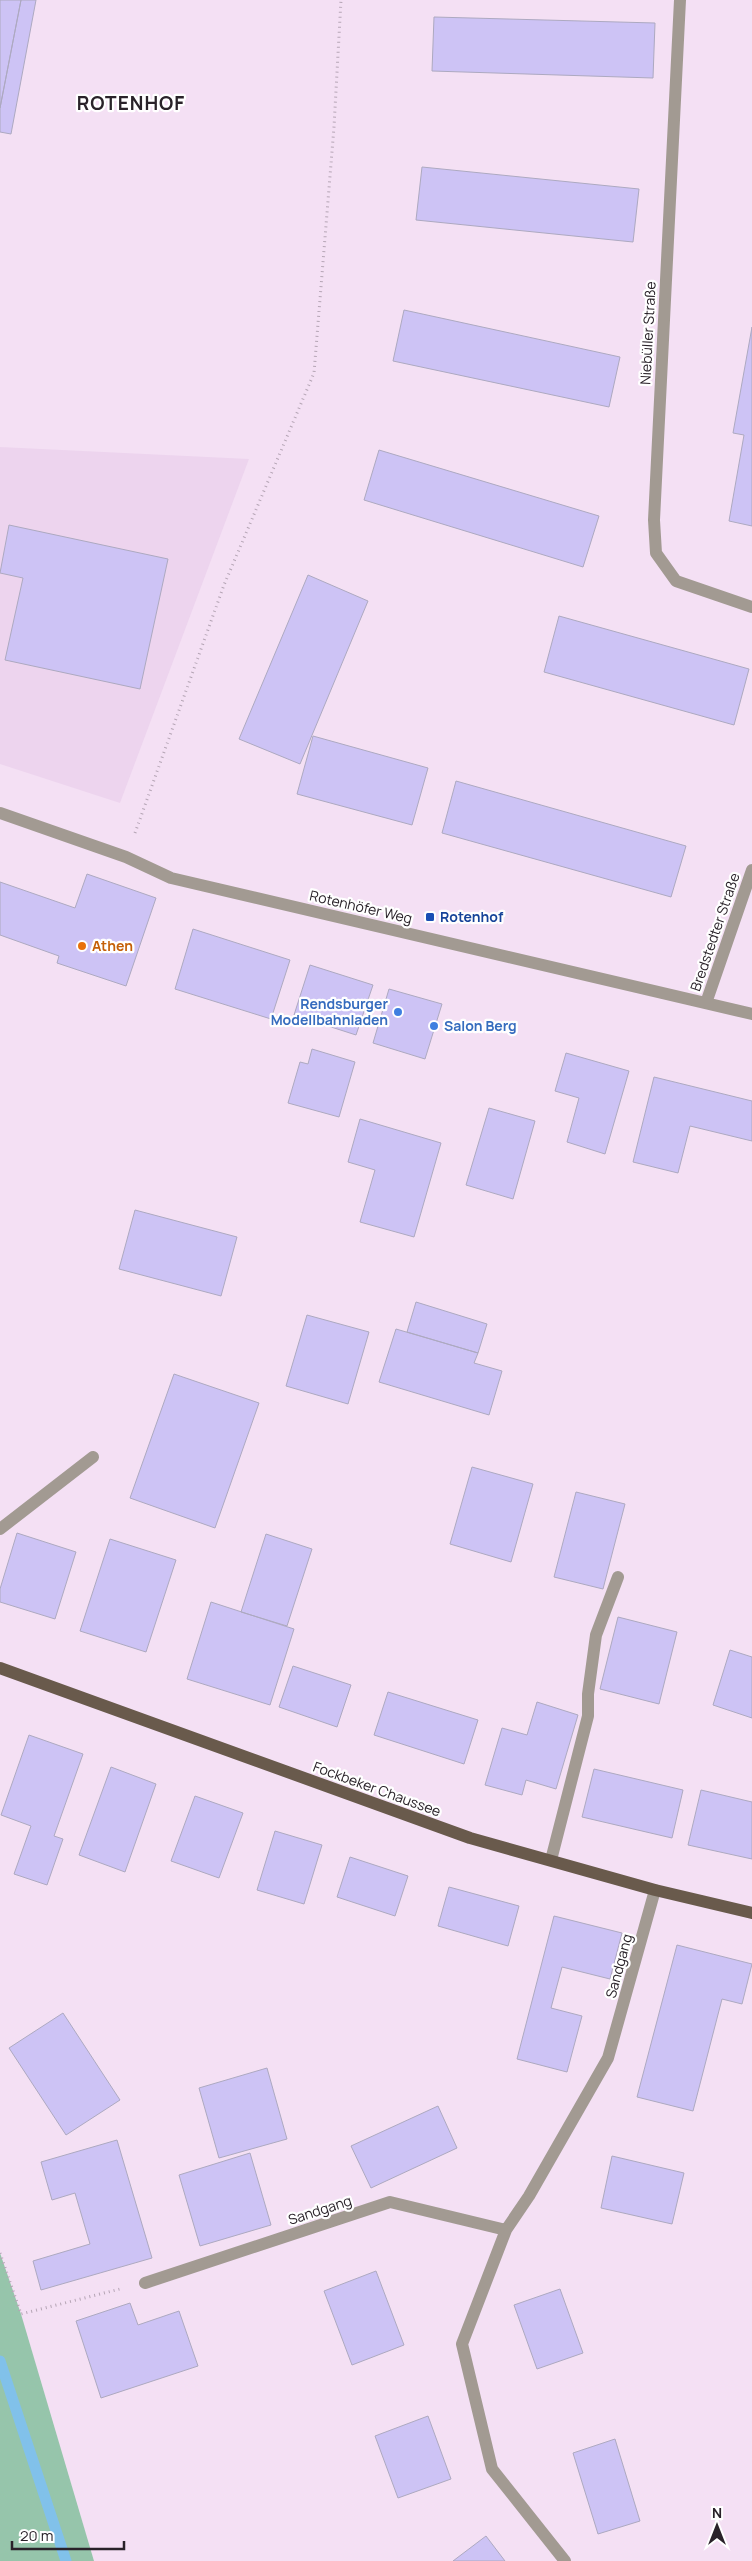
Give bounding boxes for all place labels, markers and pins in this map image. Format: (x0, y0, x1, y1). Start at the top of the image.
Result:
place label: Rotenhof (440, 907, 504, 926)
marker: Rotenhof (424, 911, 436, 923)
place label: Athen (92, 936, 133, 955)
marker: Athen (76, 940, 88, 952)
place label: Rendsburger Modellbahnladen (271, 994, 388, 1029)
marker: Rendsburger Modellbahnladen (392, 1006, 404, 1018)
place label: Salon Berg (444, 1016, 517, 1035)
marker: Salon Berg (428, 1020, 440, 1032)

